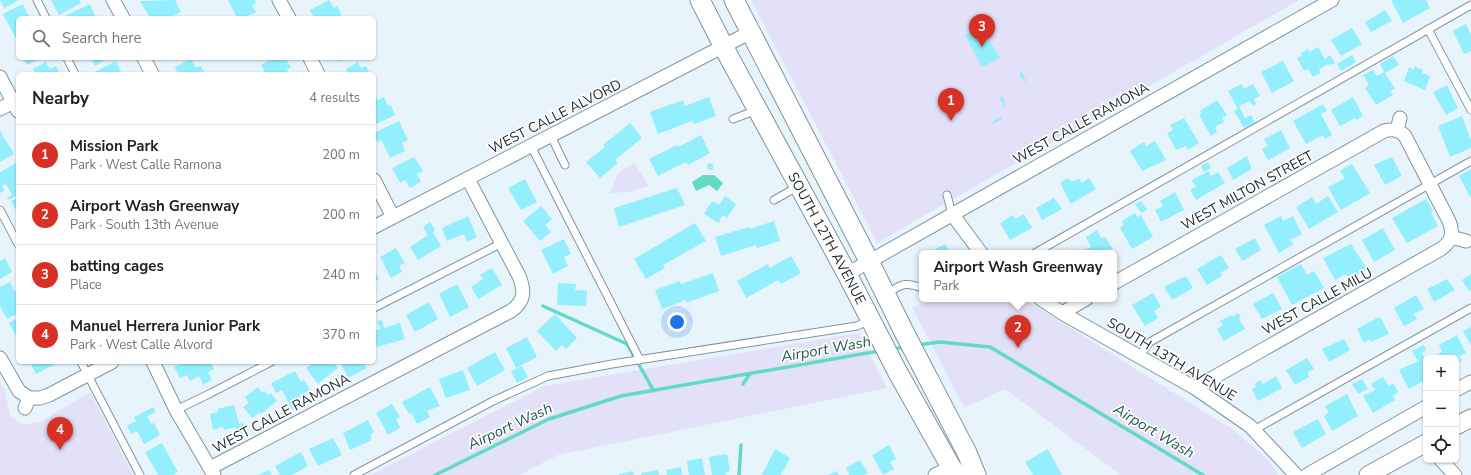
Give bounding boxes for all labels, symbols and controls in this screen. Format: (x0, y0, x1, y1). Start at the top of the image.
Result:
pin: 3 (969, 14, 995, 47)
search box (16, 16, 376, 60)
icon: search (30, 27, 52, 49)
text: Search here (62, 28, 142, 48)
street label: WEST CALLE ALVORD (486, 75, 625, 158)
street label: WEST CALLE RAMONA (1010, 78, 1153, 169)
text: Nearby (32, 87, 89, 110)
pin: 1 (938, 88, 964, 121)
text: 4 results (309, 89, 360, 107)
text: Mission Park (70, 136, 158, 156)
text: 1 (41, 146, 49, 164)
text: 200 m (322, 146, 360, 164)
street label: WEST MILTON STREET (1178, 146, 1317, 235)
text: Park · West Calle Ramona (70, 156, 222, 174)
street label: SOUTH 12TH AVENUE (783, 169, 870, 308)
text: Airport Wash Greenway (70, 196, 239, 216)
text: 2 (41, 206, 49, 224)
text: 200 m (322, 206, 360, 224)
text: Park · South 13th Avenue (70, 216, 219, 234)
popup (919, 250, 1117, 302)
text: batting cages (70, 256, 164, 276)
text: Airport Wash Greenway (933, 257, 1103, 277)
street label: WEST CALLE MILU (1259, 263, 1376, 340)
text: 3 (41, 266, 49, 284)
text: 240 m (322, 266, 360, 284)
text: Place (70, 276, 102, 294)
text: Park (933, 277, 959, 295)
your location (667, 312, 687, 332)
street label: SOUTH 13TH AVENUE (1104, 313, 1240, 406)
pin: 2 (1005, 315, 1031, 348)
text: Manuel Herrera Junior Park (70, 316, 260, 336)
text: 4 (41, 326, 49, 344)
text: 370 m (322, 326, 360, 344)
water label: Airport Wash (778, 331, 873, 367)
text: Park · West Calle Alvord (70, 336, 213, 354)
map controls (1423, 355, 1459, 463)
button: + (1423, 355, 1459, 391)
street label: WEST CALLE RAMONA (209, 369, 353, 458)
button: − (1423, 391, 1459, 427)
water label: Airport Wash (464, 398, 556, 455)
water label: Airport Wash (1109, 398, 1198, 463)
pin: 4 (47, 417, 73, 450)
button: locate (1423, 427, 1459, 463)

